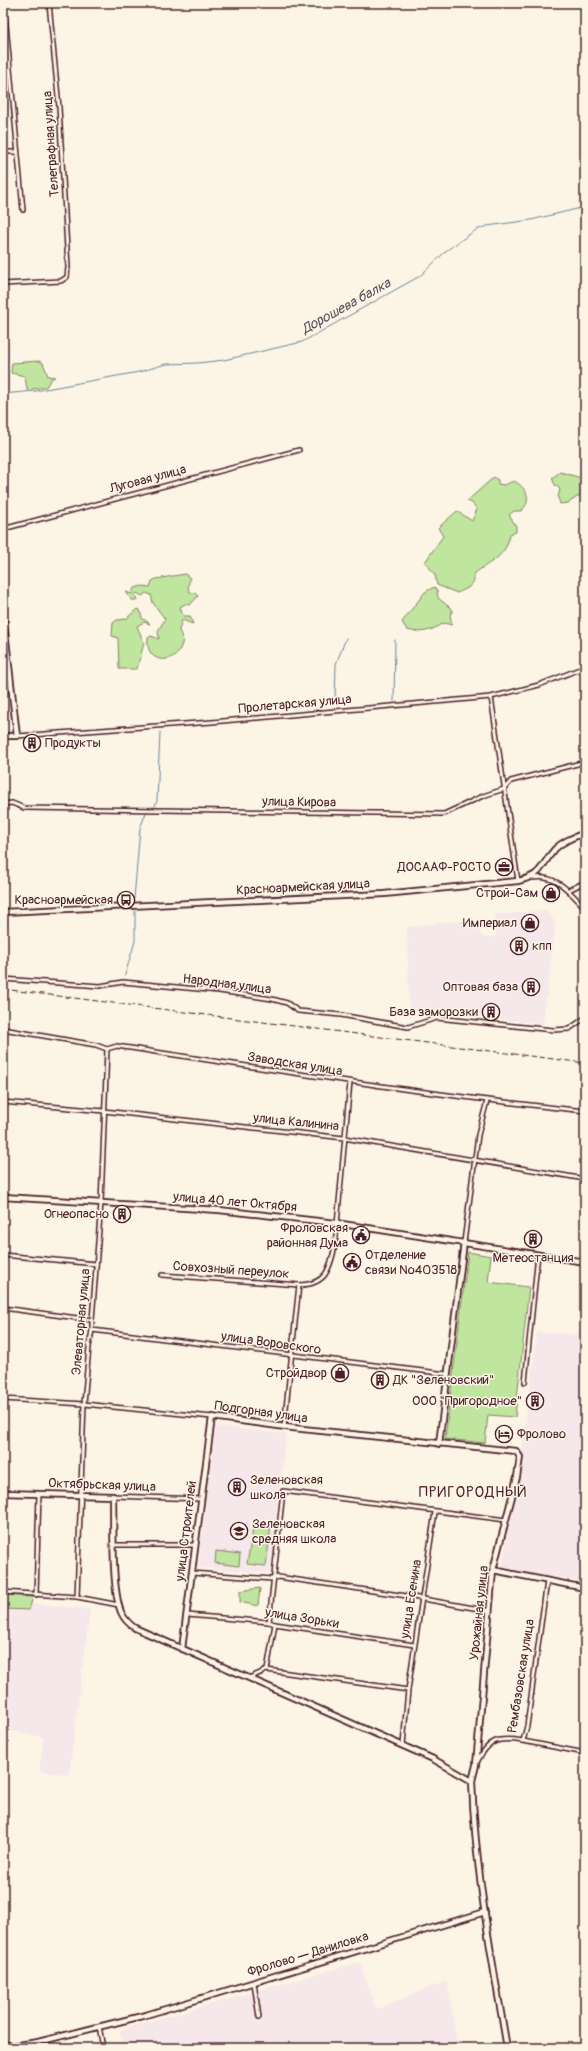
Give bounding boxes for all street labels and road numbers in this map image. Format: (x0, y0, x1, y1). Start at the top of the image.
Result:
street label: Телеграфная улица (39, 90, 63, 198)
street label: Луговая улица (107, 461, 188, 497)
street label: Пролетарская улица (238, 691, 352, 717)
street label: улица Кирова (261, 793, 336, 811)
street label: Красноармейская улица (236, 876, 370, 898)
street label: Народная улица (182, 971, 272, 997)
street label: Заводская улица (246, 1049, 344, 1079)
street label: улица Калинина (251, 1109, 340, 1134)
street label: улица 40 лет Октября (171, 1189, 298, 1215)
street label: Совхозный переулок (172, 1258, 290, 1282)
street label: Элеваторная улица (68, 1268, 94, 1376)
street label: улица Воровского (219, 1328, 322, 1358)
street label: Подгорная улица (213, 1398, 309, 1426)
street label: Октябрьская улица (48, 1475, 156, 1495)
street label: улица Строителей (172, 1480, 200, 1583)
street label: улица Есенина (397, 1558, 425, 1641)
street label: Урожайная улица (466, 1565, 492, 1661)
street label: улица Зорьки (263, 1604, 340, 1632)
street label: Рембазовская улица (504, 1618, 538, 1734)
street label: Фролово — Даниловка (246, 1928, 370, 1980)

